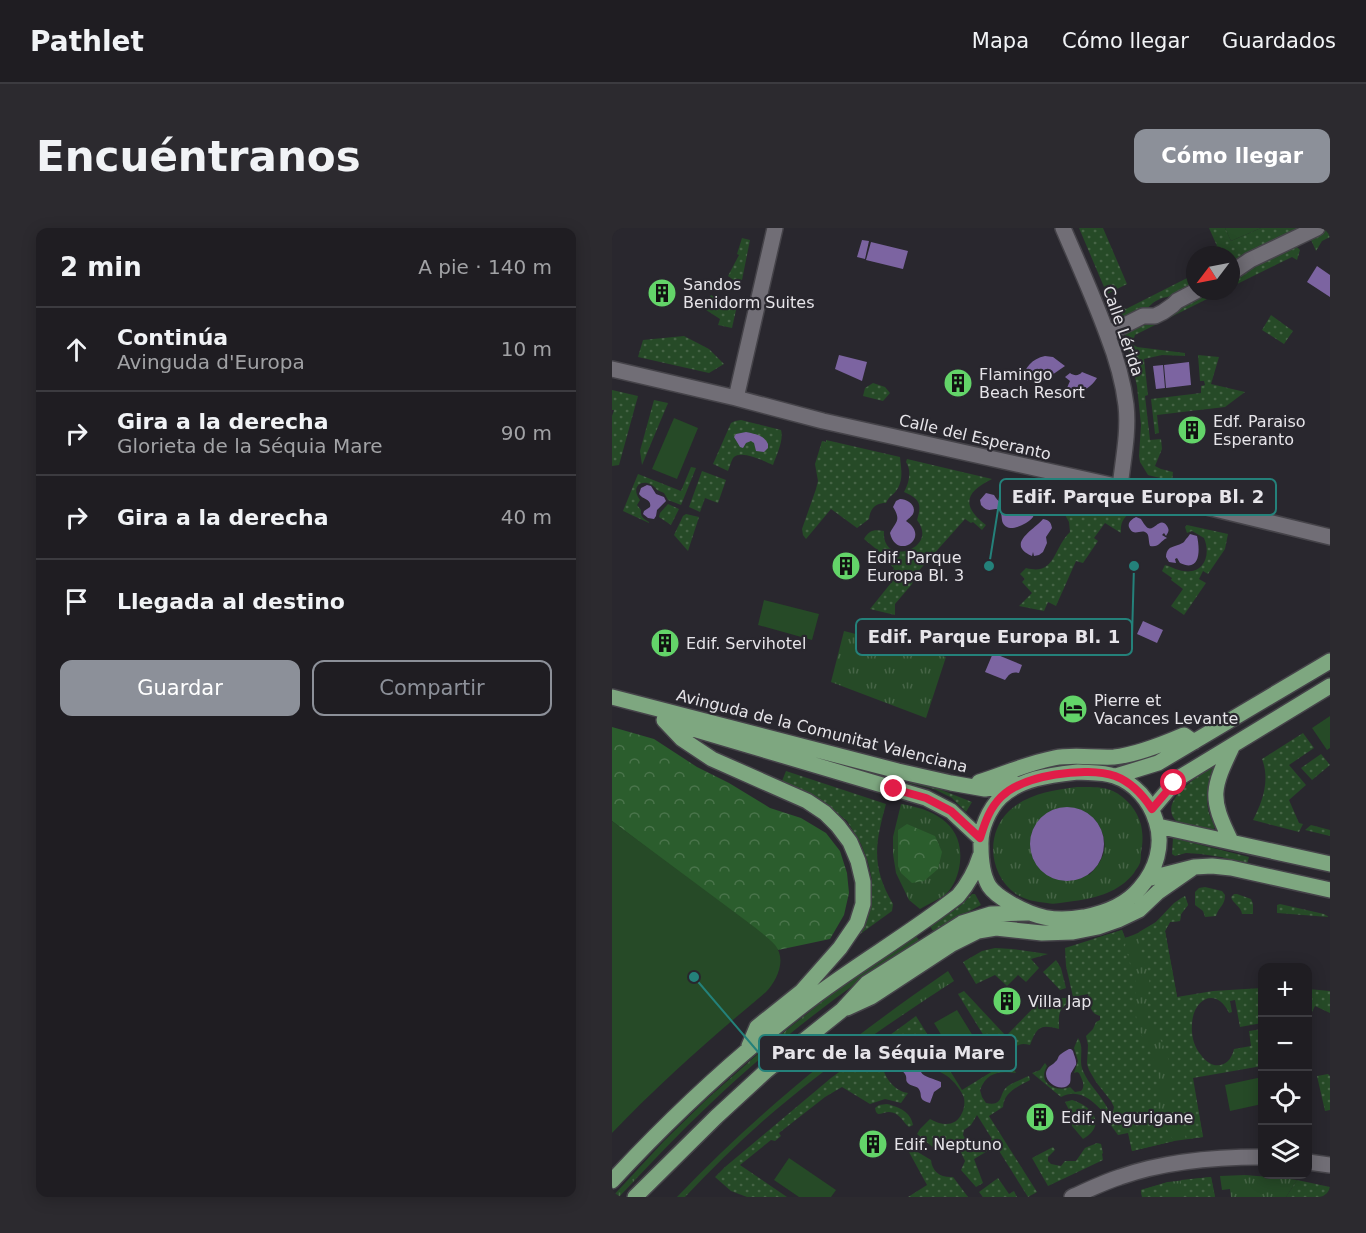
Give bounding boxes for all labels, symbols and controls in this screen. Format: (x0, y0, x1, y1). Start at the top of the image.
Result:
text: Pathlet (30, 25, 144, 58)
text: Mapa (972, 29, 1029, 53)
text: Cómo llegar (1062, 29, 1189, 53)
text: Guardados (1222, 29, 1336, 53)
button: Cómo llegar (1134, 129, 1330, 183)
text: Encuéntranos (36, 132, 361, 181)
north arrow (1186, 246, 1240, 300)
text: 2 min (60, 252, 142, 282)
text: A pie · 140 m (418, 255, 552, 279)
place label: Sandos Benidorm Suites (683, 275, 815, 312)
building icon: Sandos Benidorm Suites (646, 277, 678, 309)
street label: Calle Lérida (1099, 283, 1147, 379)
text: Continúa (117, 325, 228, 350)
icon: ahead (60, 333, 93, 366)
text: 10 m (501, 337, 552, 361)
text: Avinguda d'Europa (117, 350, 305, 374)
place label: Flamingo Beach Resort (979, 365, 1085, 402)
building icon: Flamingo Beach Resort (942, 367, 974, 399)
text: Gira a la derecha (117, 409, 329, 434)
street label: Calle del Esperanto (897, 410, 1053, 464)
place label: Edf. Paraiso Esperanto (1213, 412, 1306, 449)
building icon: Edf. Paraiso Esperanto (1176, 414, 1208, 446)
icon: right (60, 417, 93, 450)
text: 90 m (501, 421, 552, 445)
text: Glorieta de la Séquia Mare (117, 434, 383, 458)
callout: Edif. Parque Europa Bl. 2 (1000, 479, 1276, 515)
text: Edif. Parque Europa Bl. 2 (1012, 486, 1264, 507)
icon: right (60, 501, 93, 534)
text: Gira a la derecha (117, 505, 329, 530)
text: 40 m (501, 505, 552, 529)
place label: Edif. Parque Europa Bl. 3 (867, 548, 964, 585)
building icon: Edif. Parque Europa Bl. 3 (830, 550, 862, 582)
icon: arrive (60, 585, 93, 618)
text: Llegada al destino (117, 589, 345, 614)
callout: Edif. Parque Europa Bl. 1 (856, 619, 1132, 655)
text: Edif. Parque Europa Bl. 1 (868, 626, 1120, 647)
building icon: Edif. Servihotel (649, 627, 681, 659)
place label: Edif. Servihotel (686, 634, 806, 653)
button: Guardar (60, 660, 300, 716)
button: Compartir (312, 660, 552, 716)
street label: Avinguda de la Comunitat Valenciana (674, 686, 970, 776)
place label: Pierre et Vacances Levante (1094, 691, 1238, 728)
hotel icon: Pierre et Vacances Levante (1057, 693, 1089, 725)
route start (1160, 769, 1186, 795)
route end (880, 775, 906, 801)
map controls (1258, 963, 1312, 1179)
button: + (1258, 963, 1312, 1017)
building icon: Villa Jap (991, 985, 1023, 1017)
place label: Villa Jap (1028, 992, 1092, 1011)
button: − (1258, 1017, 1312, 1071)
callout: Parc de la Séquia Mare (759, 1035, 1016, 1071)
text: Parc de la Séquia Mare (771, 1042, 1005, 1063)
button: locate (1258, 1071, 1312, 1125)
building icon: Edif. Negurigane (1024, 1101, 1056, 1133)
place label: Edif. Negurigane (1061, 1108, 1193, 1127)
button: layers (1258, 1125, 1312, 1179)
building icon: Edif. Neptuno (857, 1128, 889, 1160)
place label: Edif. Neptuno (894, 1135, 1002, 1154)

